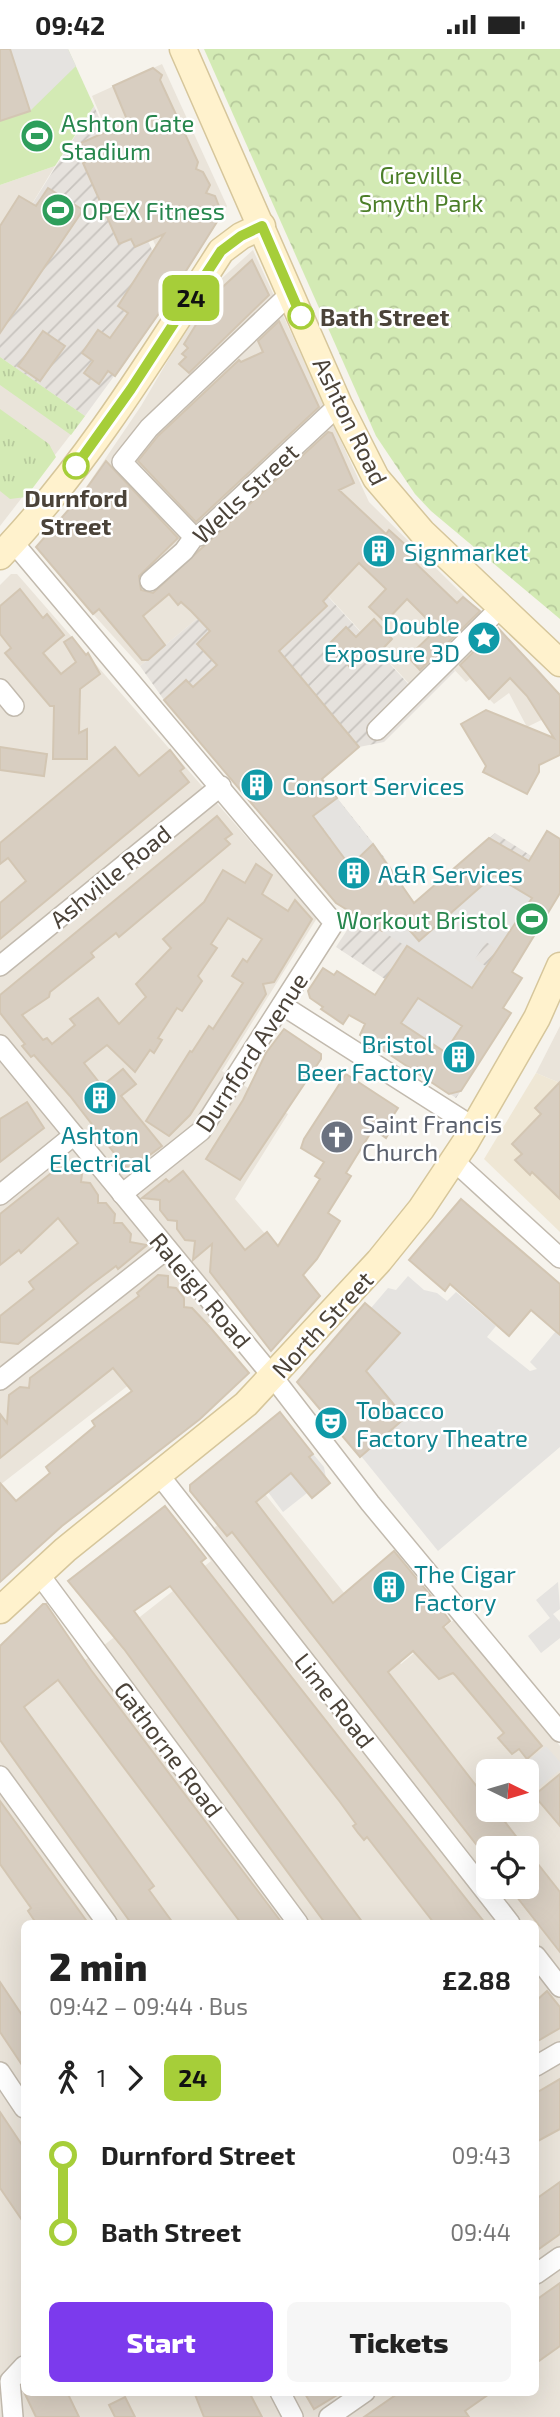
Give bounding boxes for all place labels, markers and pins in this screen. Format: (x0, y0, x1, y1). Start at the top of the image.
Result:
place label: Ashton Gate Stadium (61, 108, 194, 165)
sports icon: Ashton Gate Stadium (18, 117, 56, 155)
sports icon: OPEX Fitness (39, 191, 77, 229)
place label: OPEX Fitness (82, 196, 225, 225)
place label: Bath Street (320, 302, 449, 331)
marker: Bath Street (288, 303, 314, 329)
marker: Durnford Street (63, 453, 89, 479)
place label: Durnford Street (24, 483, 128, 540)
building icon: Signmarket (360, 532, 398, 570)
place label: Signmarket (404, 537, 528, 566)
place label: Double Exposure 3D (324, 610, 460, 667)
place icon: Double Exposure 3D (465, 619, 503, 657)
building icon: Consort Services (238, 766, 276, 804)
place label: Consort Services (282, 771, 464, 800)
building icon: A&R Services (335, 854, 373, 892)
place label: A&R Services (378, 859, 523, 888)
sports icon: Workout Bristol (513, 900, 551, 938)
place label: Workout Bristol (336, 905, 508, 934)
place label: Bristol Beer Factory (296, 1029, 434, 1086)
building icon: Bristol Beer Factory (440, 1038, 478, 1076)
building icon: Ashton Electrical (81, 1079, 119, 1117)
place label: Saint Francis Church (362, 1109, 502, 1166)
church icon: Saint Francis Church (318, 1118, 356, 1156)
place label: Ashton Electrical (49, 1120, 151, 1177)
place label: Tobacco Factory Theatre (356, 1395, 528, 1452)
theatre icon: Tobacco Factory Theatre (312, 1404, 350, 1442)
place label: The Cigar Factory (414, 1559, 516, 1616)
building icon: The Cigar Factory (370, 1568, 408, 1606)

